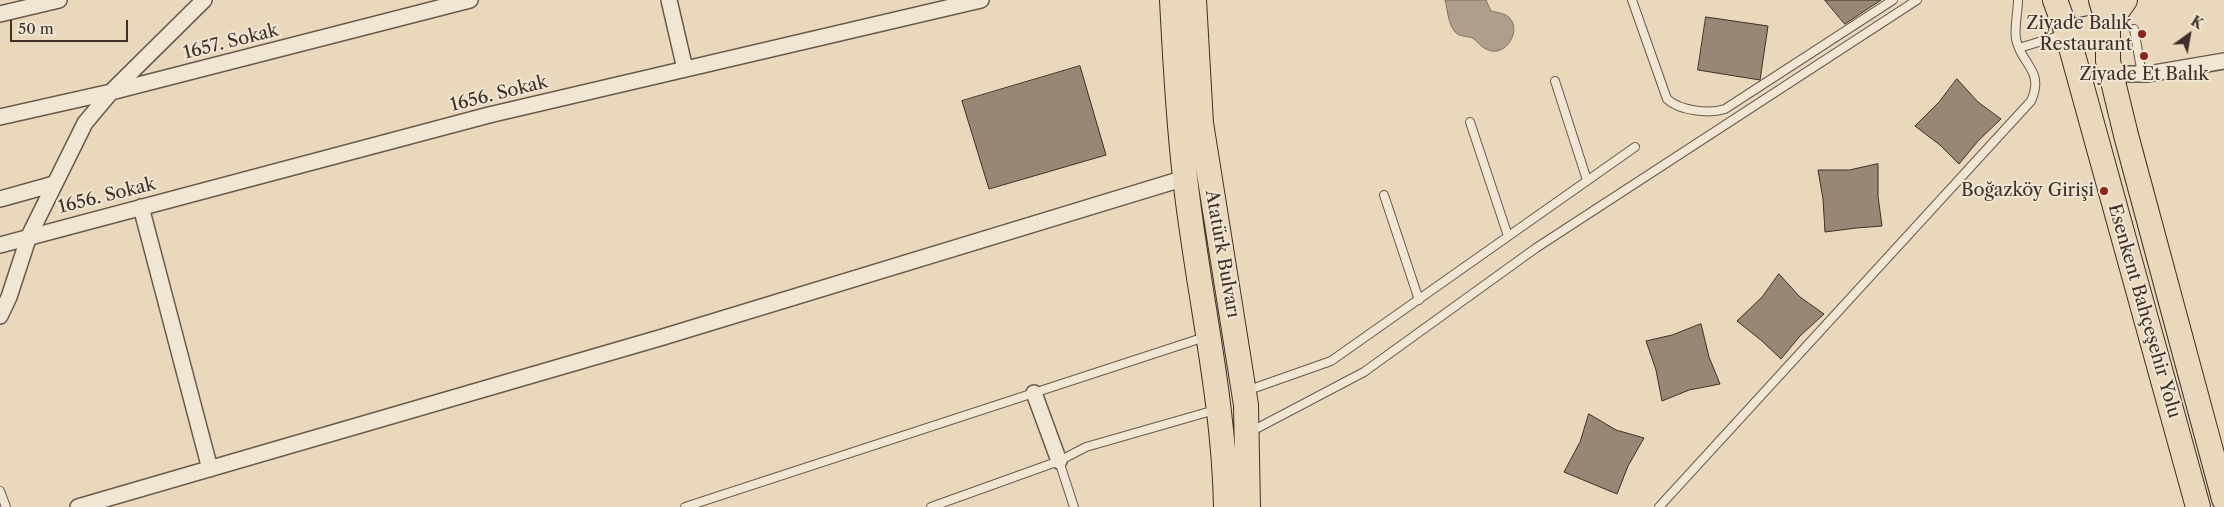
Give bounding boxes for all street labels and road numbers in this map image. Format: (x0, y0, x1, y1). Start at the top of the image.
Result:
street label: 1657. Sokak (181, 20, 281, 64)
street label: 1656. Sokak (448, 71, 550, 117)
street label: 1656. Sokak (56, 173, 158, 219)
street label: Atatürk Bulvarı (1200, 188, 1244, 320)
street label: Esenkent Bahçeşehir Yolu (2103, 201, 2185, 421)

